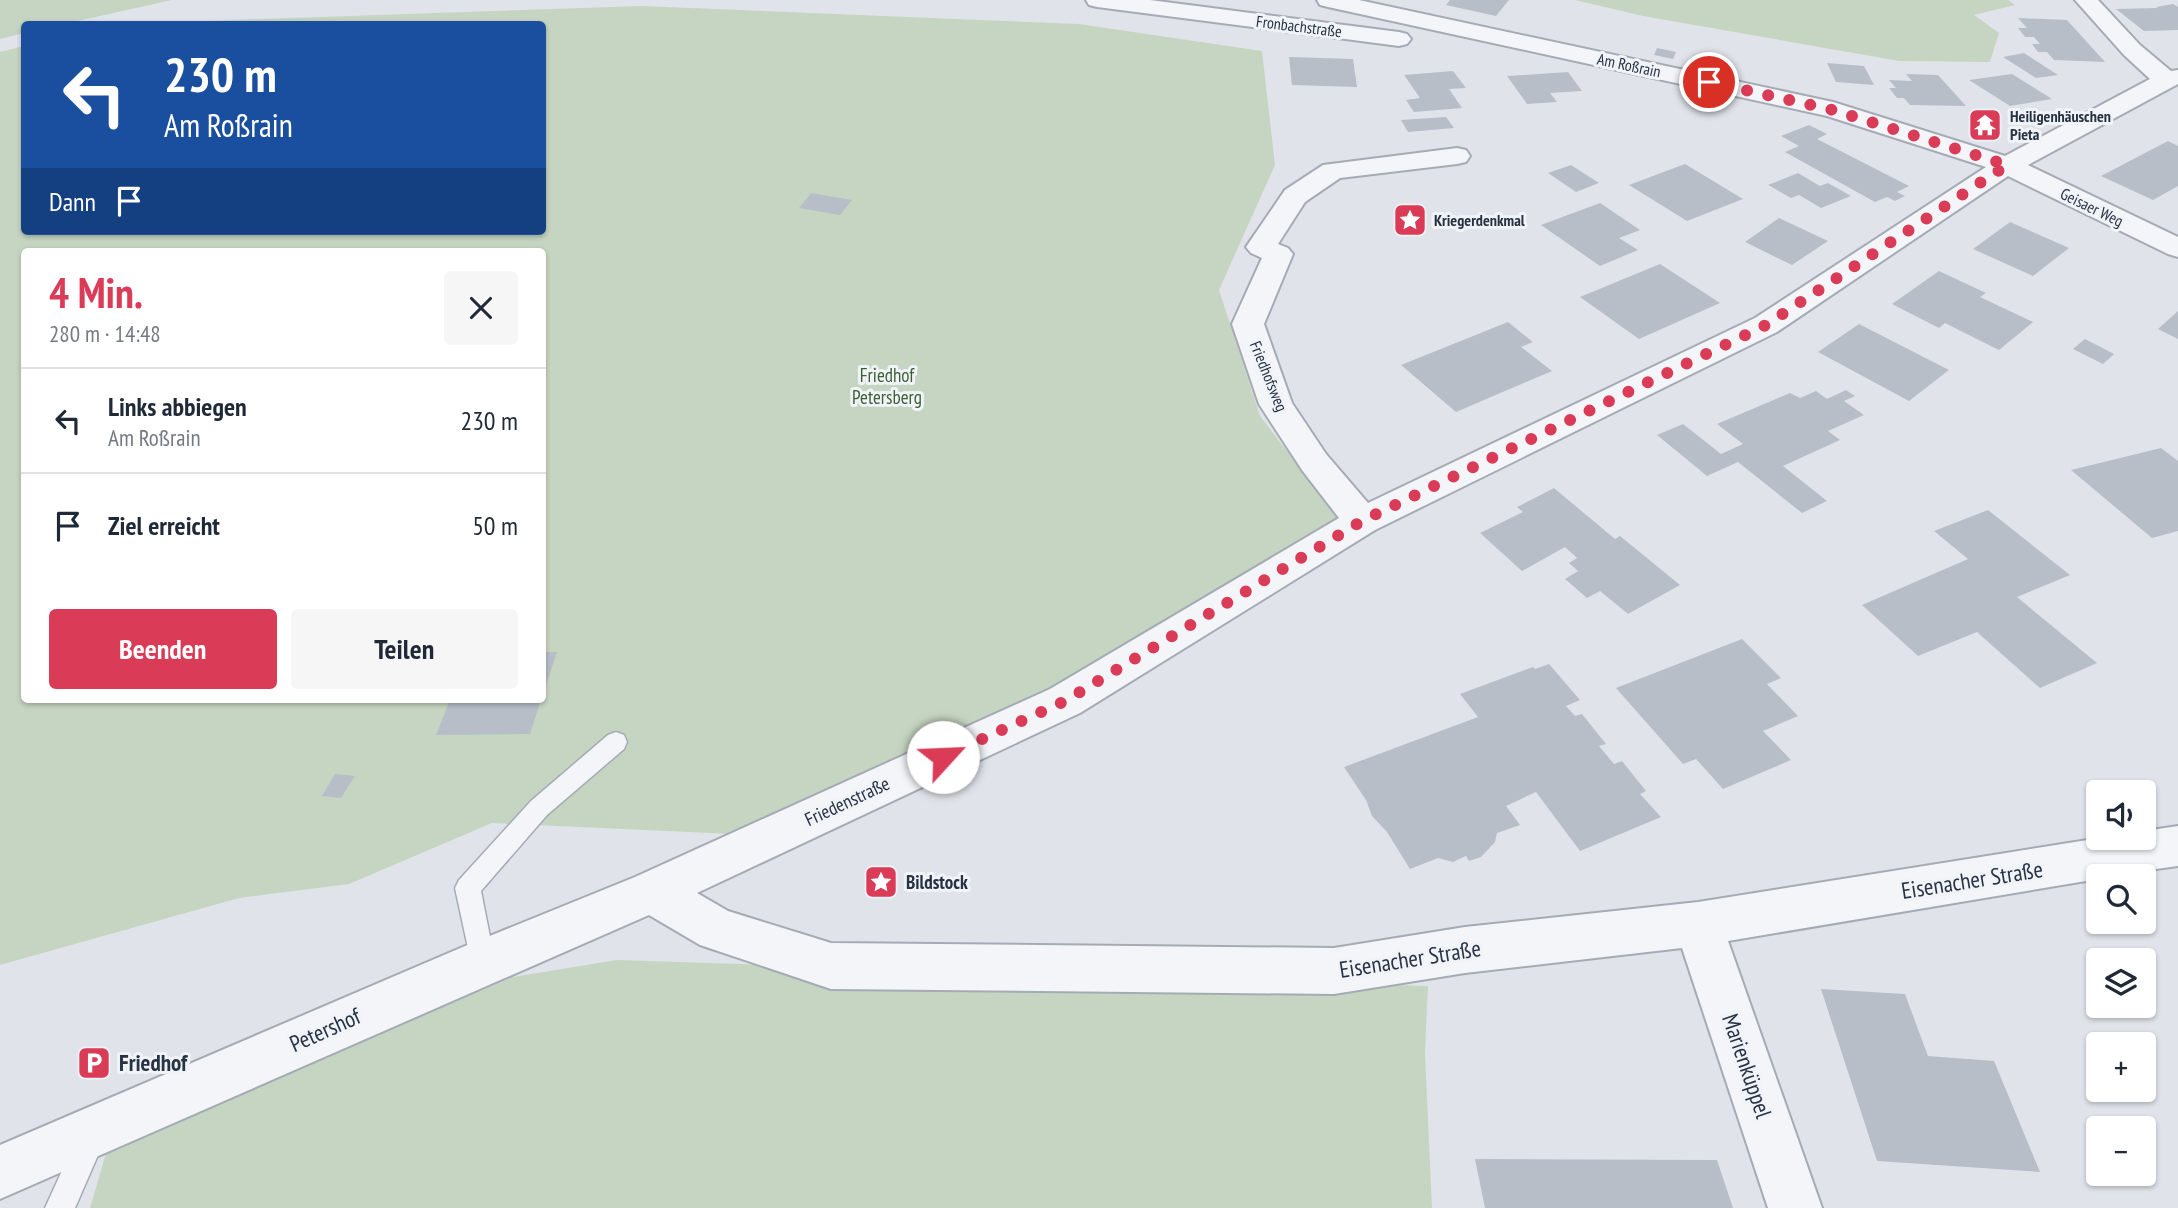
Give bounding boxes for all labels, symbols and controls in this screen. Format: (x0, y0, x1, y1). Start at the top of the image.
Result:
street label: Fronbachstraße (1255, 11, 1343, 41)
text: 230 m (164, 42, 277, 106)
icon: left (49, 49, 140, 140)
street label: Am Roßrain (1595, 49, 1663, 81)
pin (1679, 52, 1739, 112)
icon: arrive (1690, 63, 1728, 101)
text: Am Roßrain (164, 104, 293, 146)
temple icon: Heiligenhäuschen Pieta (1966, 106, 2004, 144)
place label: Heiligenhäuschen Pieta (2010, 106, 2111, 144)
icon: arrive (110, 182, 148, 220)
street label: Geisaer Weg (2057, 183, 2127, 231)
text: Dann (49, 185, 96, 218)
place icon: Kriegerdenkmal (1391, 201, 1429, 239)
place label: Kriegerdenkmal (1434, 210, 1525, 230)
text: 4 Min. (49, 265, 143, 320)
button: close (444, 271, 518, 345)
text: 280 m · 14:48 (49, 319, 161, 348)
street label: Friedhofsweg (1246, 338, 1292, 414)
park label: Friedhof Petersberg (852, 363, 922, 409)
text: Links abbiegen (108, 390, 247, 423)
icon: left (49, 402, 87, 440)
text: 230 m (460, 404, 518, 437)
text: Am Roßrain (108, 423, 201, 452)
icon: arrive (49, 507, 87, 545)
text: Ziel erreicht (108, 509, 220, 542)
text: 50 m (472, 509, 518, 542)
button: Beenden (49, 609, 277, 689)
button: Teilen (291, 609, 518, 689)
position arrow (906, 720, 980, 794)
street label: Friedenstraße (801, 771, 893, 831)
map controls (2086, 780, 2156, 1186)
button: sound (2086, 780, 2156, 850)
street label: Eisenacher Straße (1899, 854, 2045, 905)
place icon: Bildstock (862, 863, 900, 901)
button: search (2086, 864, 2156, 934)
place label: Bildstock (906, 870, 968, 894)
street label: Eisenacher Straße (1337, 933, 1483, 984)
button: layers (2086, 948, 2156, 1018)
street label: Petershof (285, 1001, 366, 1058)
street label: Marienküppel (1716, 1010, 1779, 1122)
button: + (2086, 1032, 2156, 1102)
parking icon: Friedhof (75, 1044, 113, 1082)
place label: Friedhof (119, 1048, 189, 1077)
button: − (2086, 1116, 2156, 1186)

